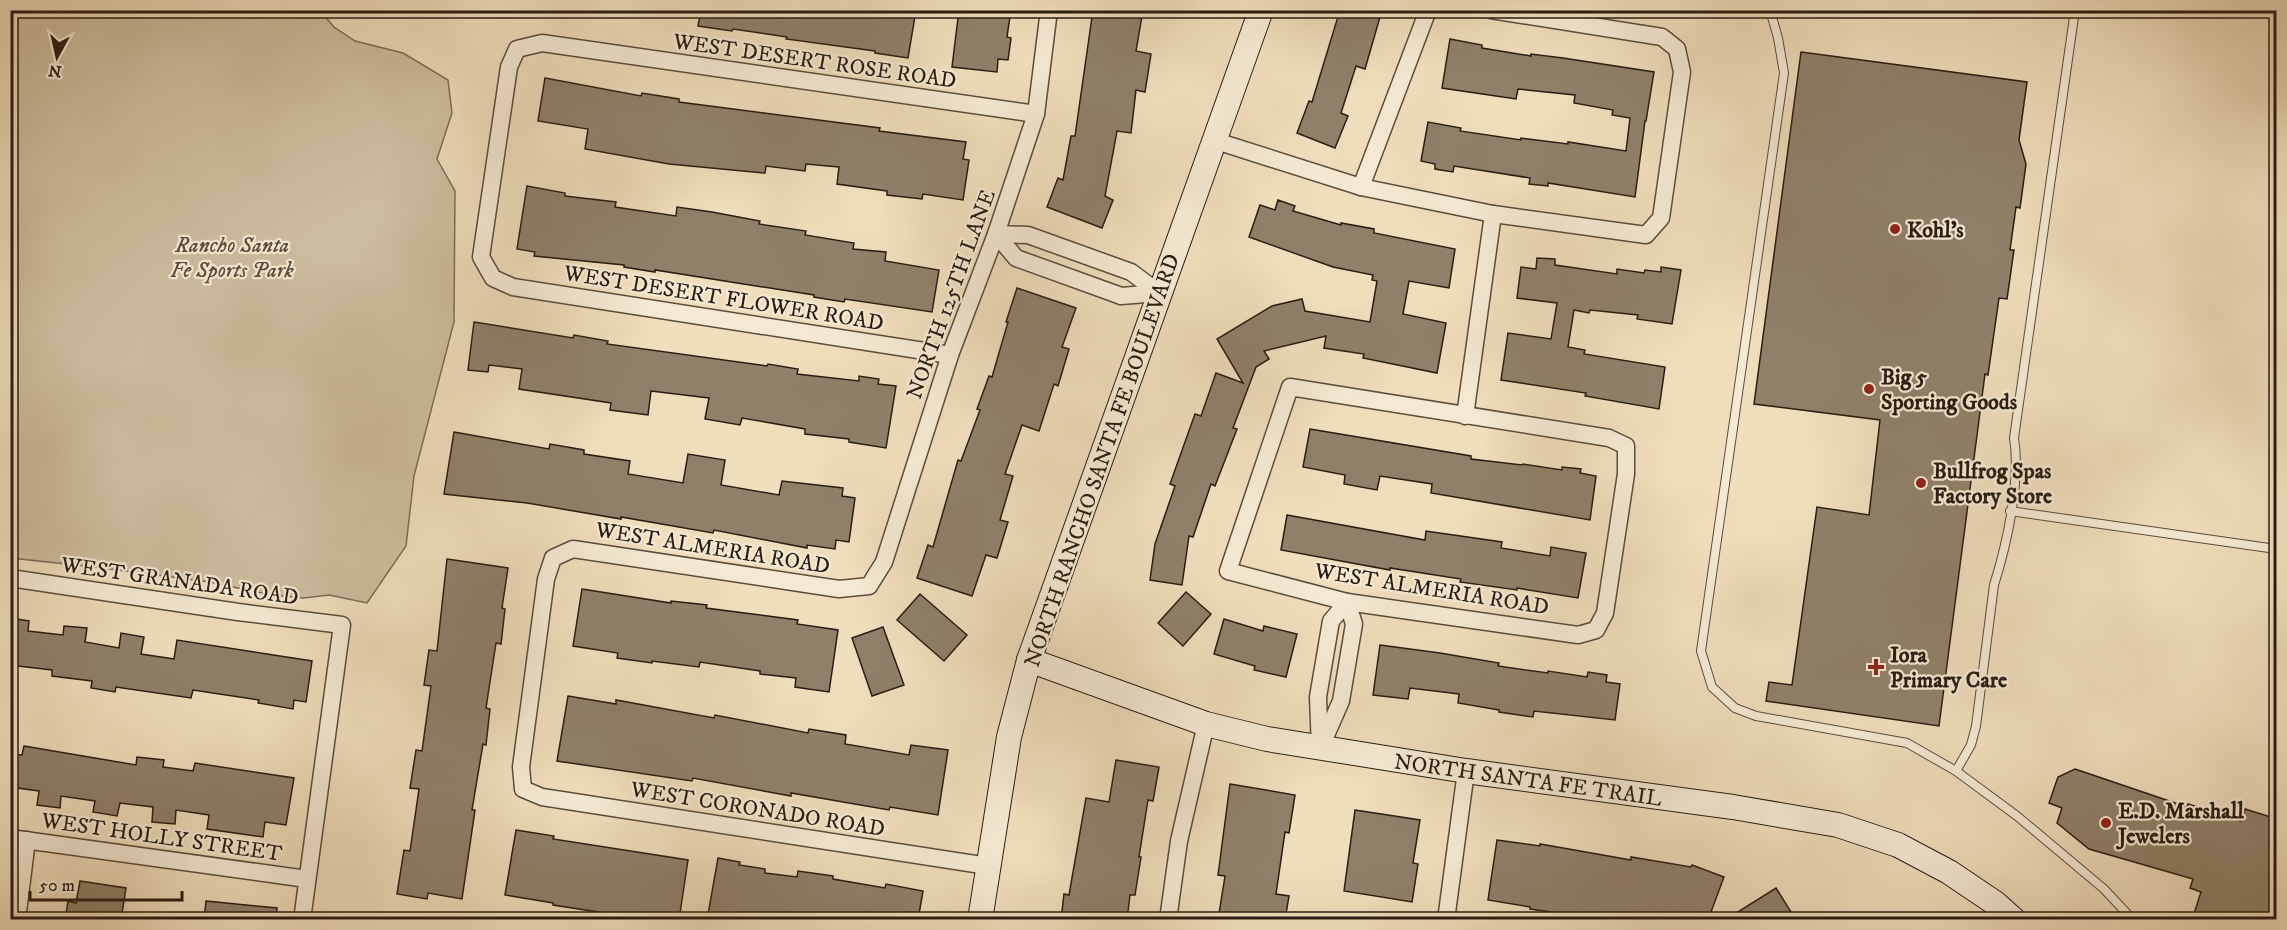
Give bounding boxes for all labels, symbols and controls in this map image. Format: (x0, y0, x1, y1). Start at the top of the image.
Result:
north arrow (27, 27, 87, 87)
street label: WEST DESERT ROSE ROAD (670, 28, 958, 95)
text: N (47, 60, 63, 82)
street label: NORTH 125TH LANE (901, 186, 1002, 403)
place label: Kohl's (1907, 217, 1964, 244)
marker: Kohl's (1888, 222, 1902, 236)
park label: Rancho Santa Fe Sports Park (170, 232, 294, 284)
street label: NORTH RANCHO SANTA FE BOULEVARD (1019, 250, 1186, 671)
street label: WEST DESERT FLOWER ROAD (561, 260, 886, 337)
place label: Big 5 Sporting Goods (1881, 364, 2018, 416)
marker: Big 5 Sporting Goods (1862, 382, 1876, 396)
place label: Bullfrog Spas Factory Store (1933, 458, 2052, 510)
marker: Bullfrog Spas Factory Store (1914, 476, 1928, 490)
street label: WEST ALMERIA ROAD (593, 516, 832, 580)
street label: WEST GRANADA ROAD (58, 551, 300, 612)
street label: WEST ALMERIA ROAD (1312, 557, 1551, 621)
place label: Iora Primary Care (1890, 642, 2007, 694)
marker: Iora Primary Care (1867, 658, 1885, 676)
street label: NORTH SANTA FE TRAIL (1392, 748, 1664, 813)
street label: WEST CORONADO ROAD (628, 776, 887, 843)
place label: E.D. Marshall Jewelers (2115, 798, 2244, 850)
street label: WEST HOLLY STREET (39, 807, 284, 868)
marker: E.D. Marshall Jewelers (2099, 816, 2113, 830)
scale bar (30, 864, 182, 902)
text: 50 m (39, 875, 75, 897)

